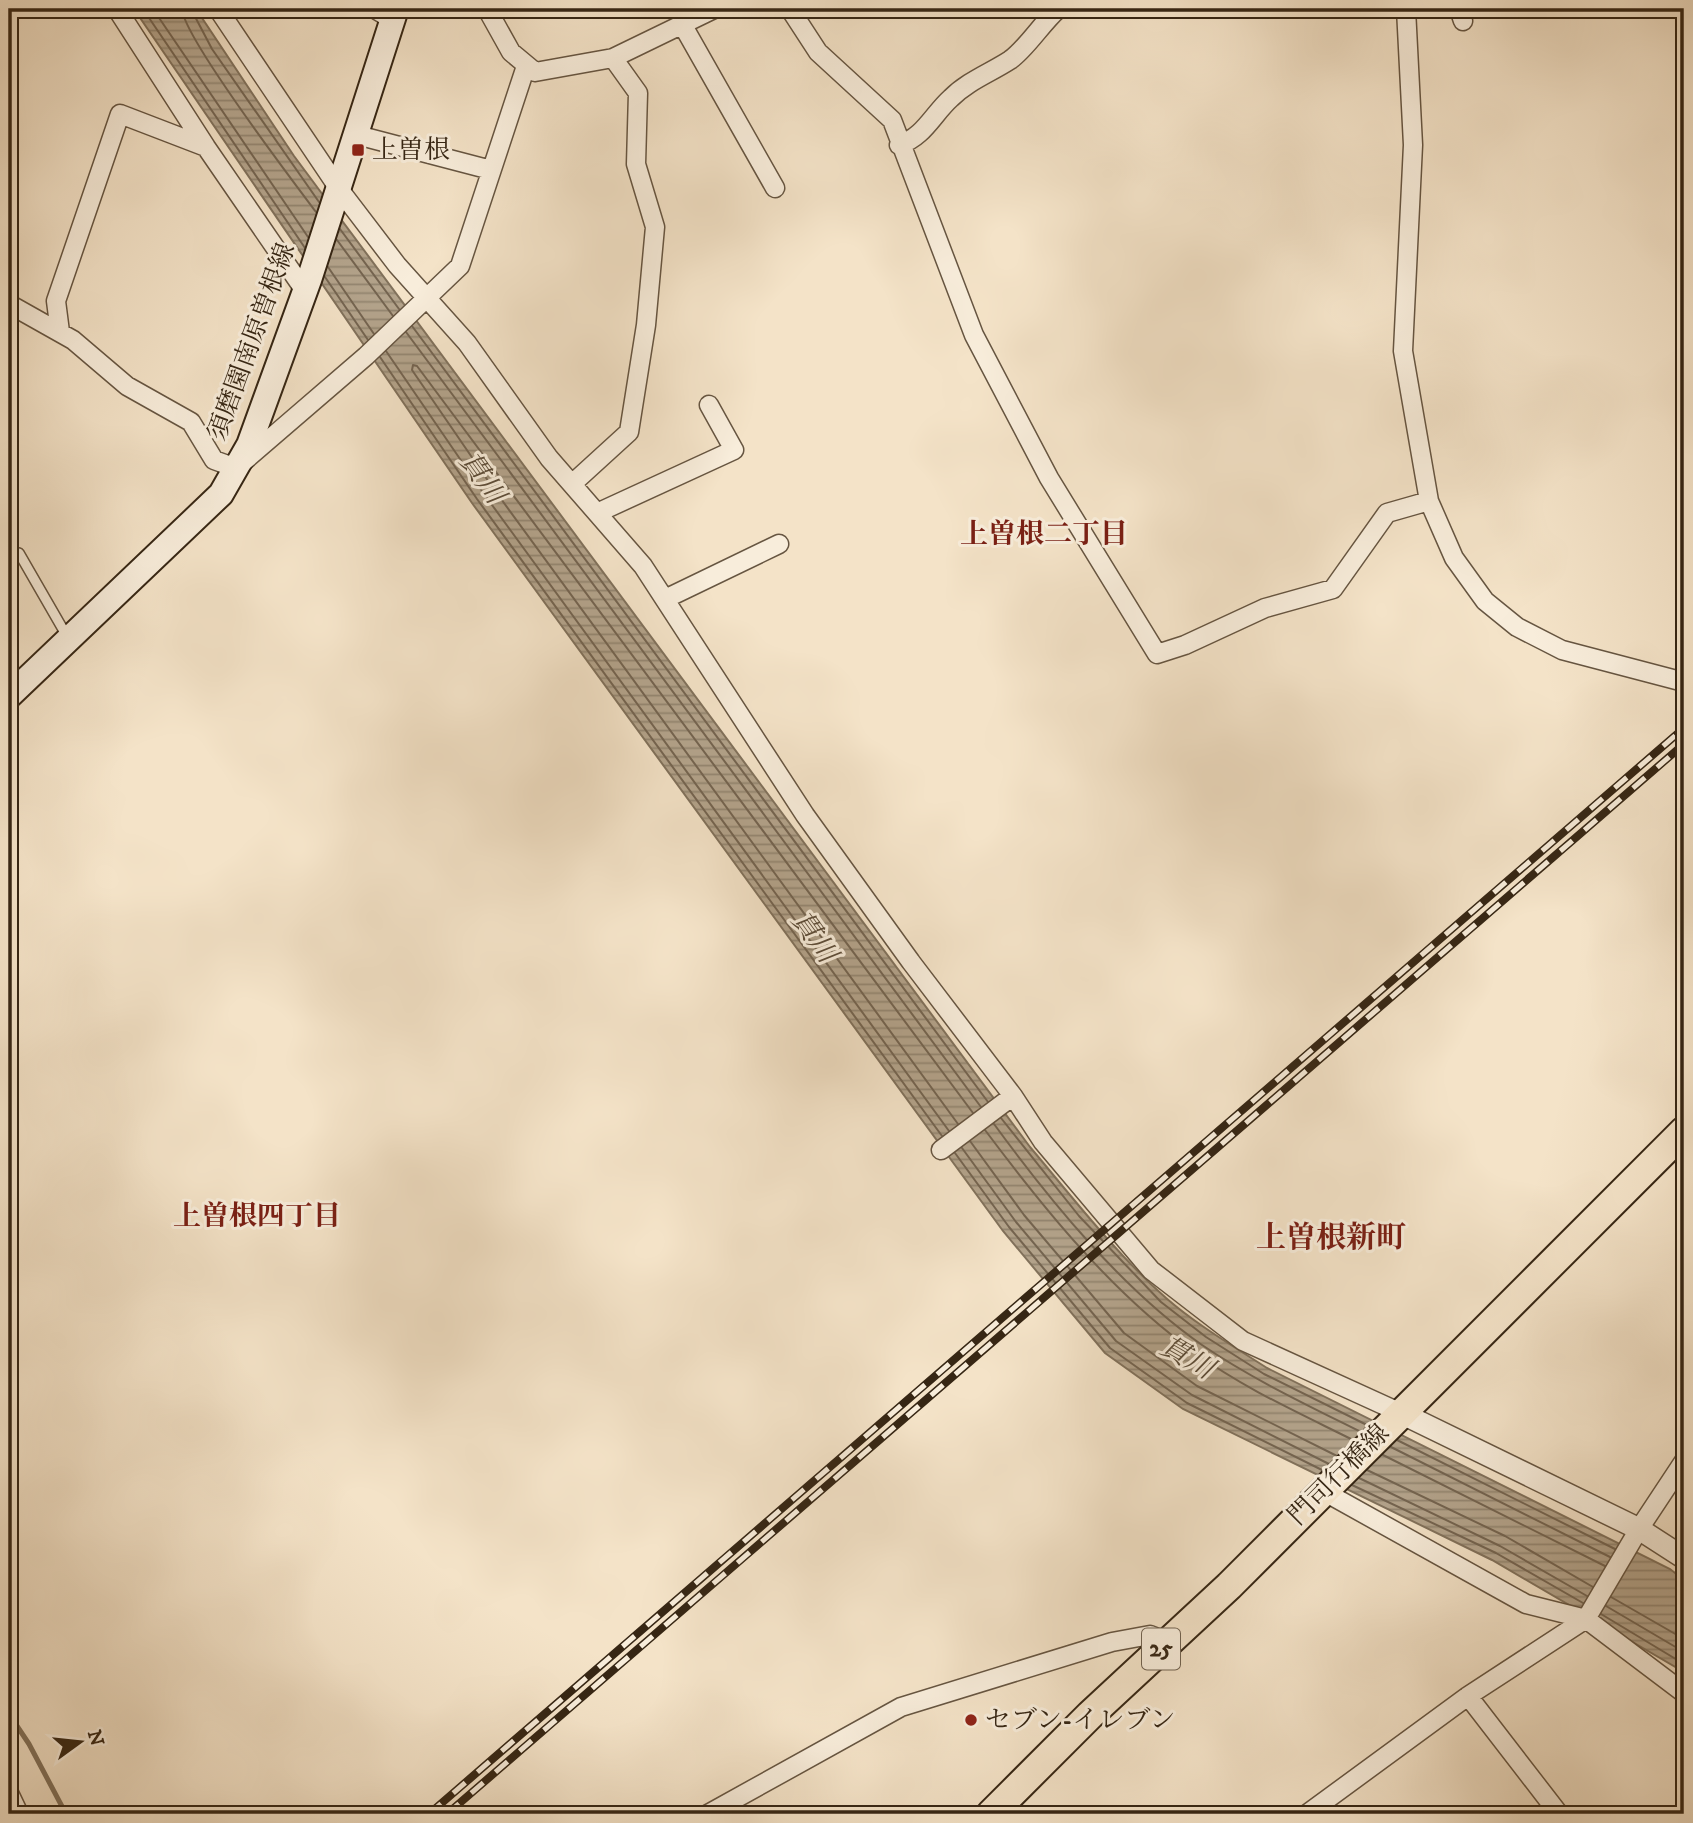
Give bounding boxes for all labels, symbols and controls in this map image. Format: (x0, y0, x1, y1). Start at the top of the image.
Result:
place label: 上曽根 (372, 134, 450, 167)
marker: 上曽根 (350, 142, 366, 158)
street label: 須磨園南原曽根線 (201, 239, 303, 445)
water label: 貫川 (451, 445, 514, 513)
district label: 上曽根二丁目 (960, 517, 1128, 552)
water label: 貫川 (783, 904, 846, 972)
district label: 上曽根四丁目 (173, 1199, 341, 1234)
district label: 上曽根新町 (1256, 1220, 1406, 1257)
water label: 貫川 (1154, 1329, 1223, 1389)
street label: 門司行橋線 (1281, 1417, 1397, 1533)
road number: 25 (1142, 1629, 1180, 1670)
place label: セブン-イレブン (985, 1704, 1175, 1737)
north arrow (46, 1708, 116, 1778)
marker: セブン-イレブン (963, 1712, 979, 1728)
text: N (82, 1727, 108, 1749)

